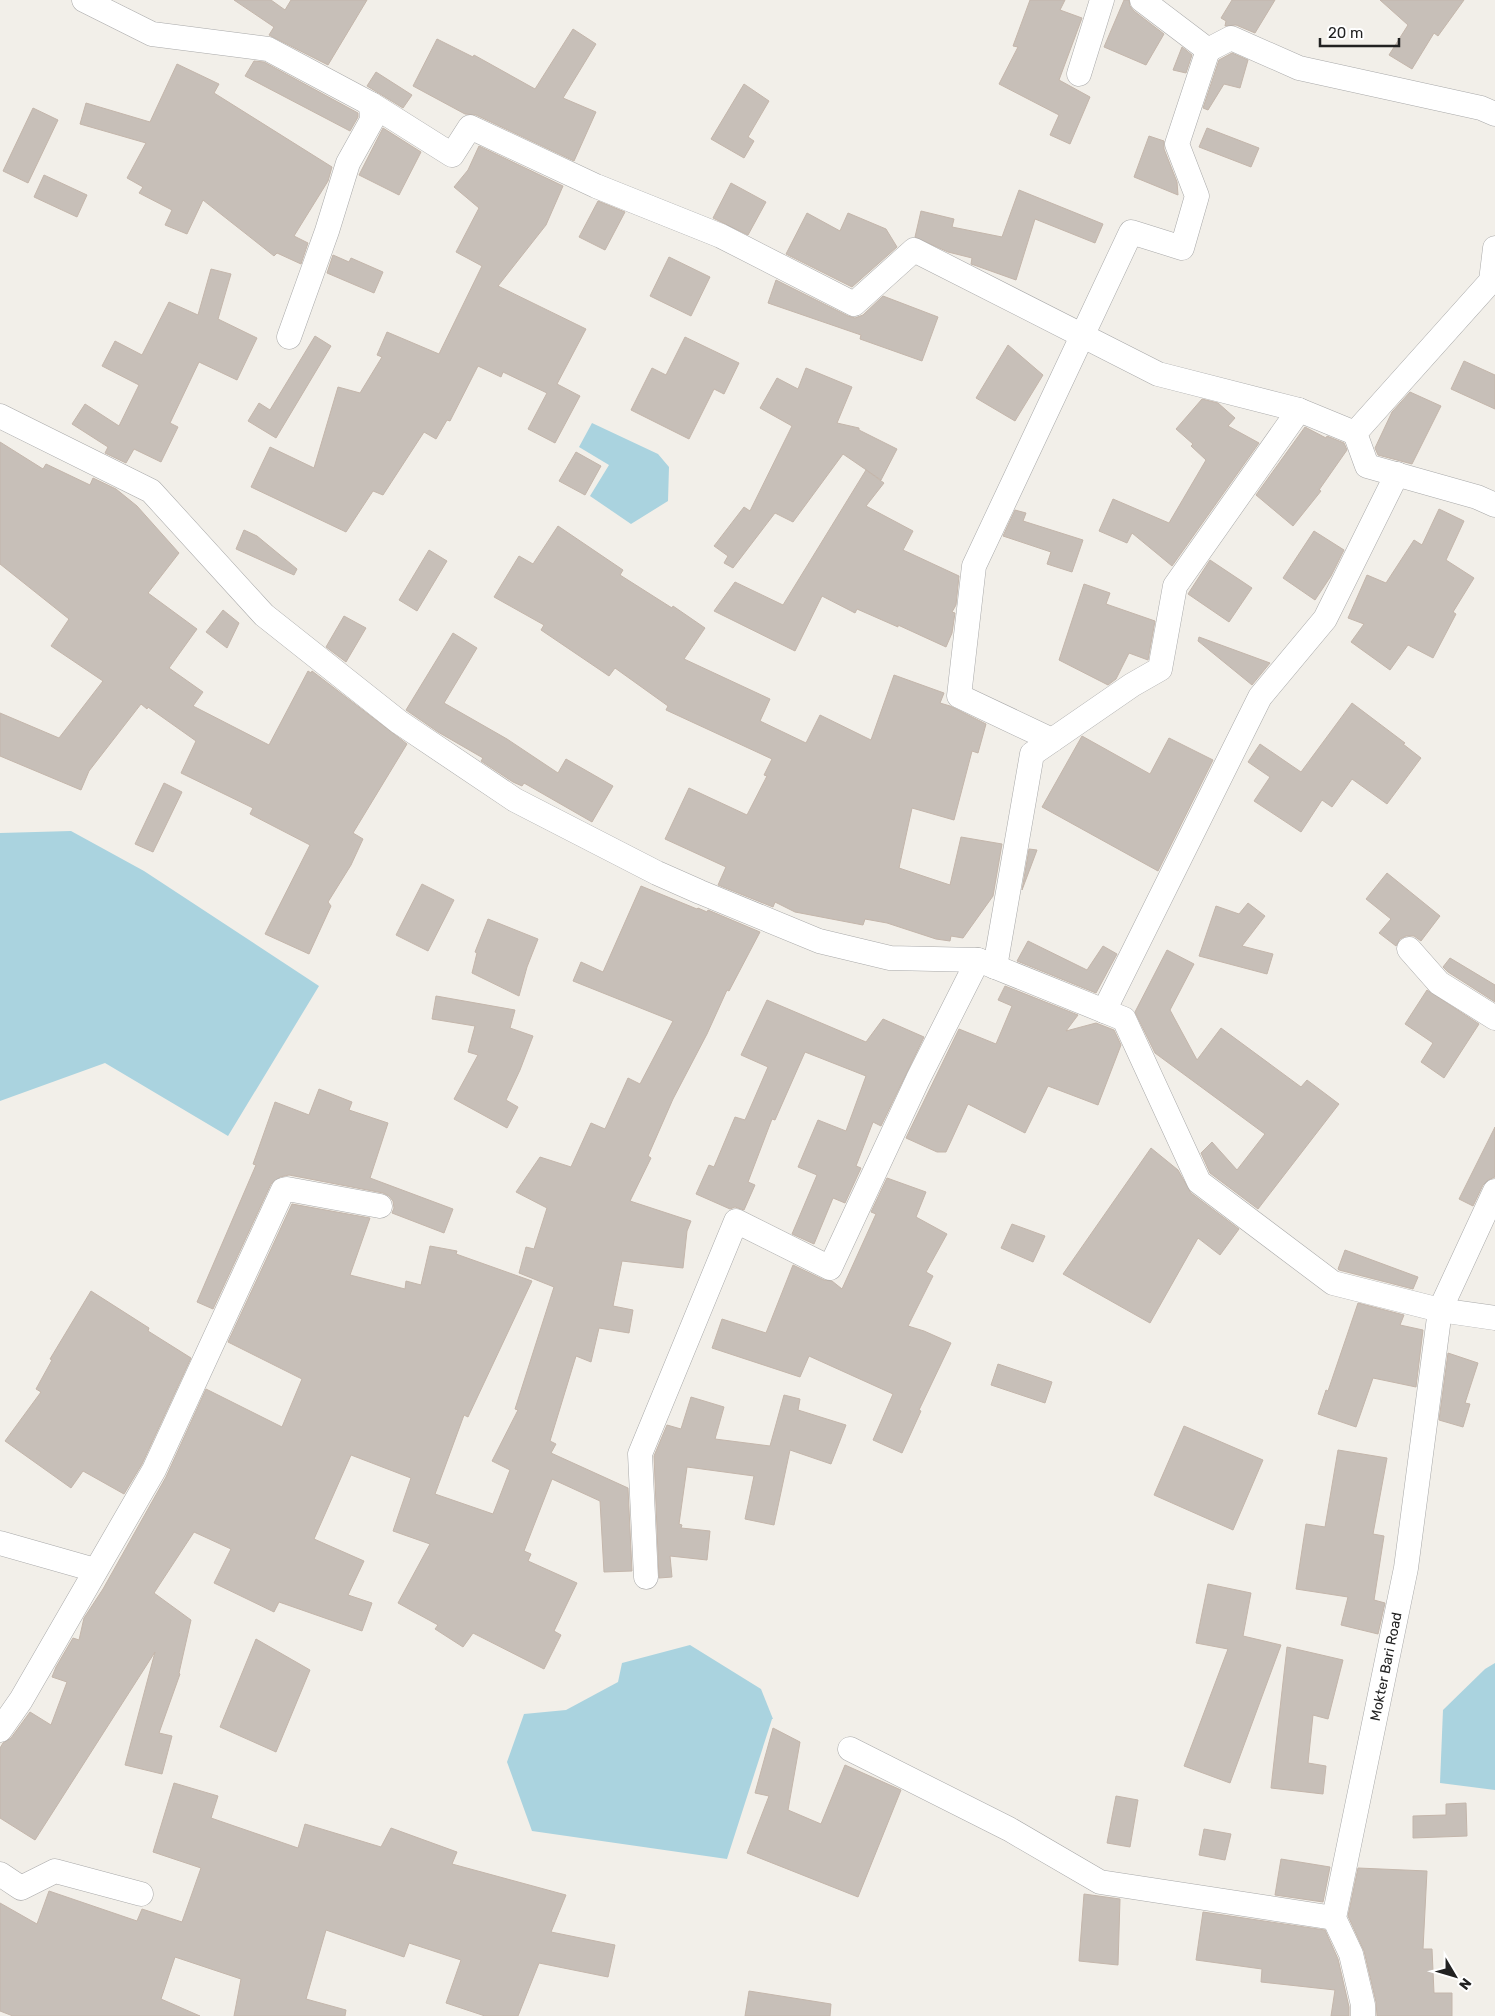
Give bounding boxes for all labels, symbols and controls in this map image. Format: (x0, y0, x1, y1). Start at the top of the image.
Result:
scale bar (1320, 15, 1399, 47)
text: 20 m (1328, 24, 1363, 42)
street label: Mokter Bari Road (1367, 1611, 1406, 1722)
north arrow (1430, 1951, 1480, 2001)
text: N (1455, 1974, 1475, 1993)

